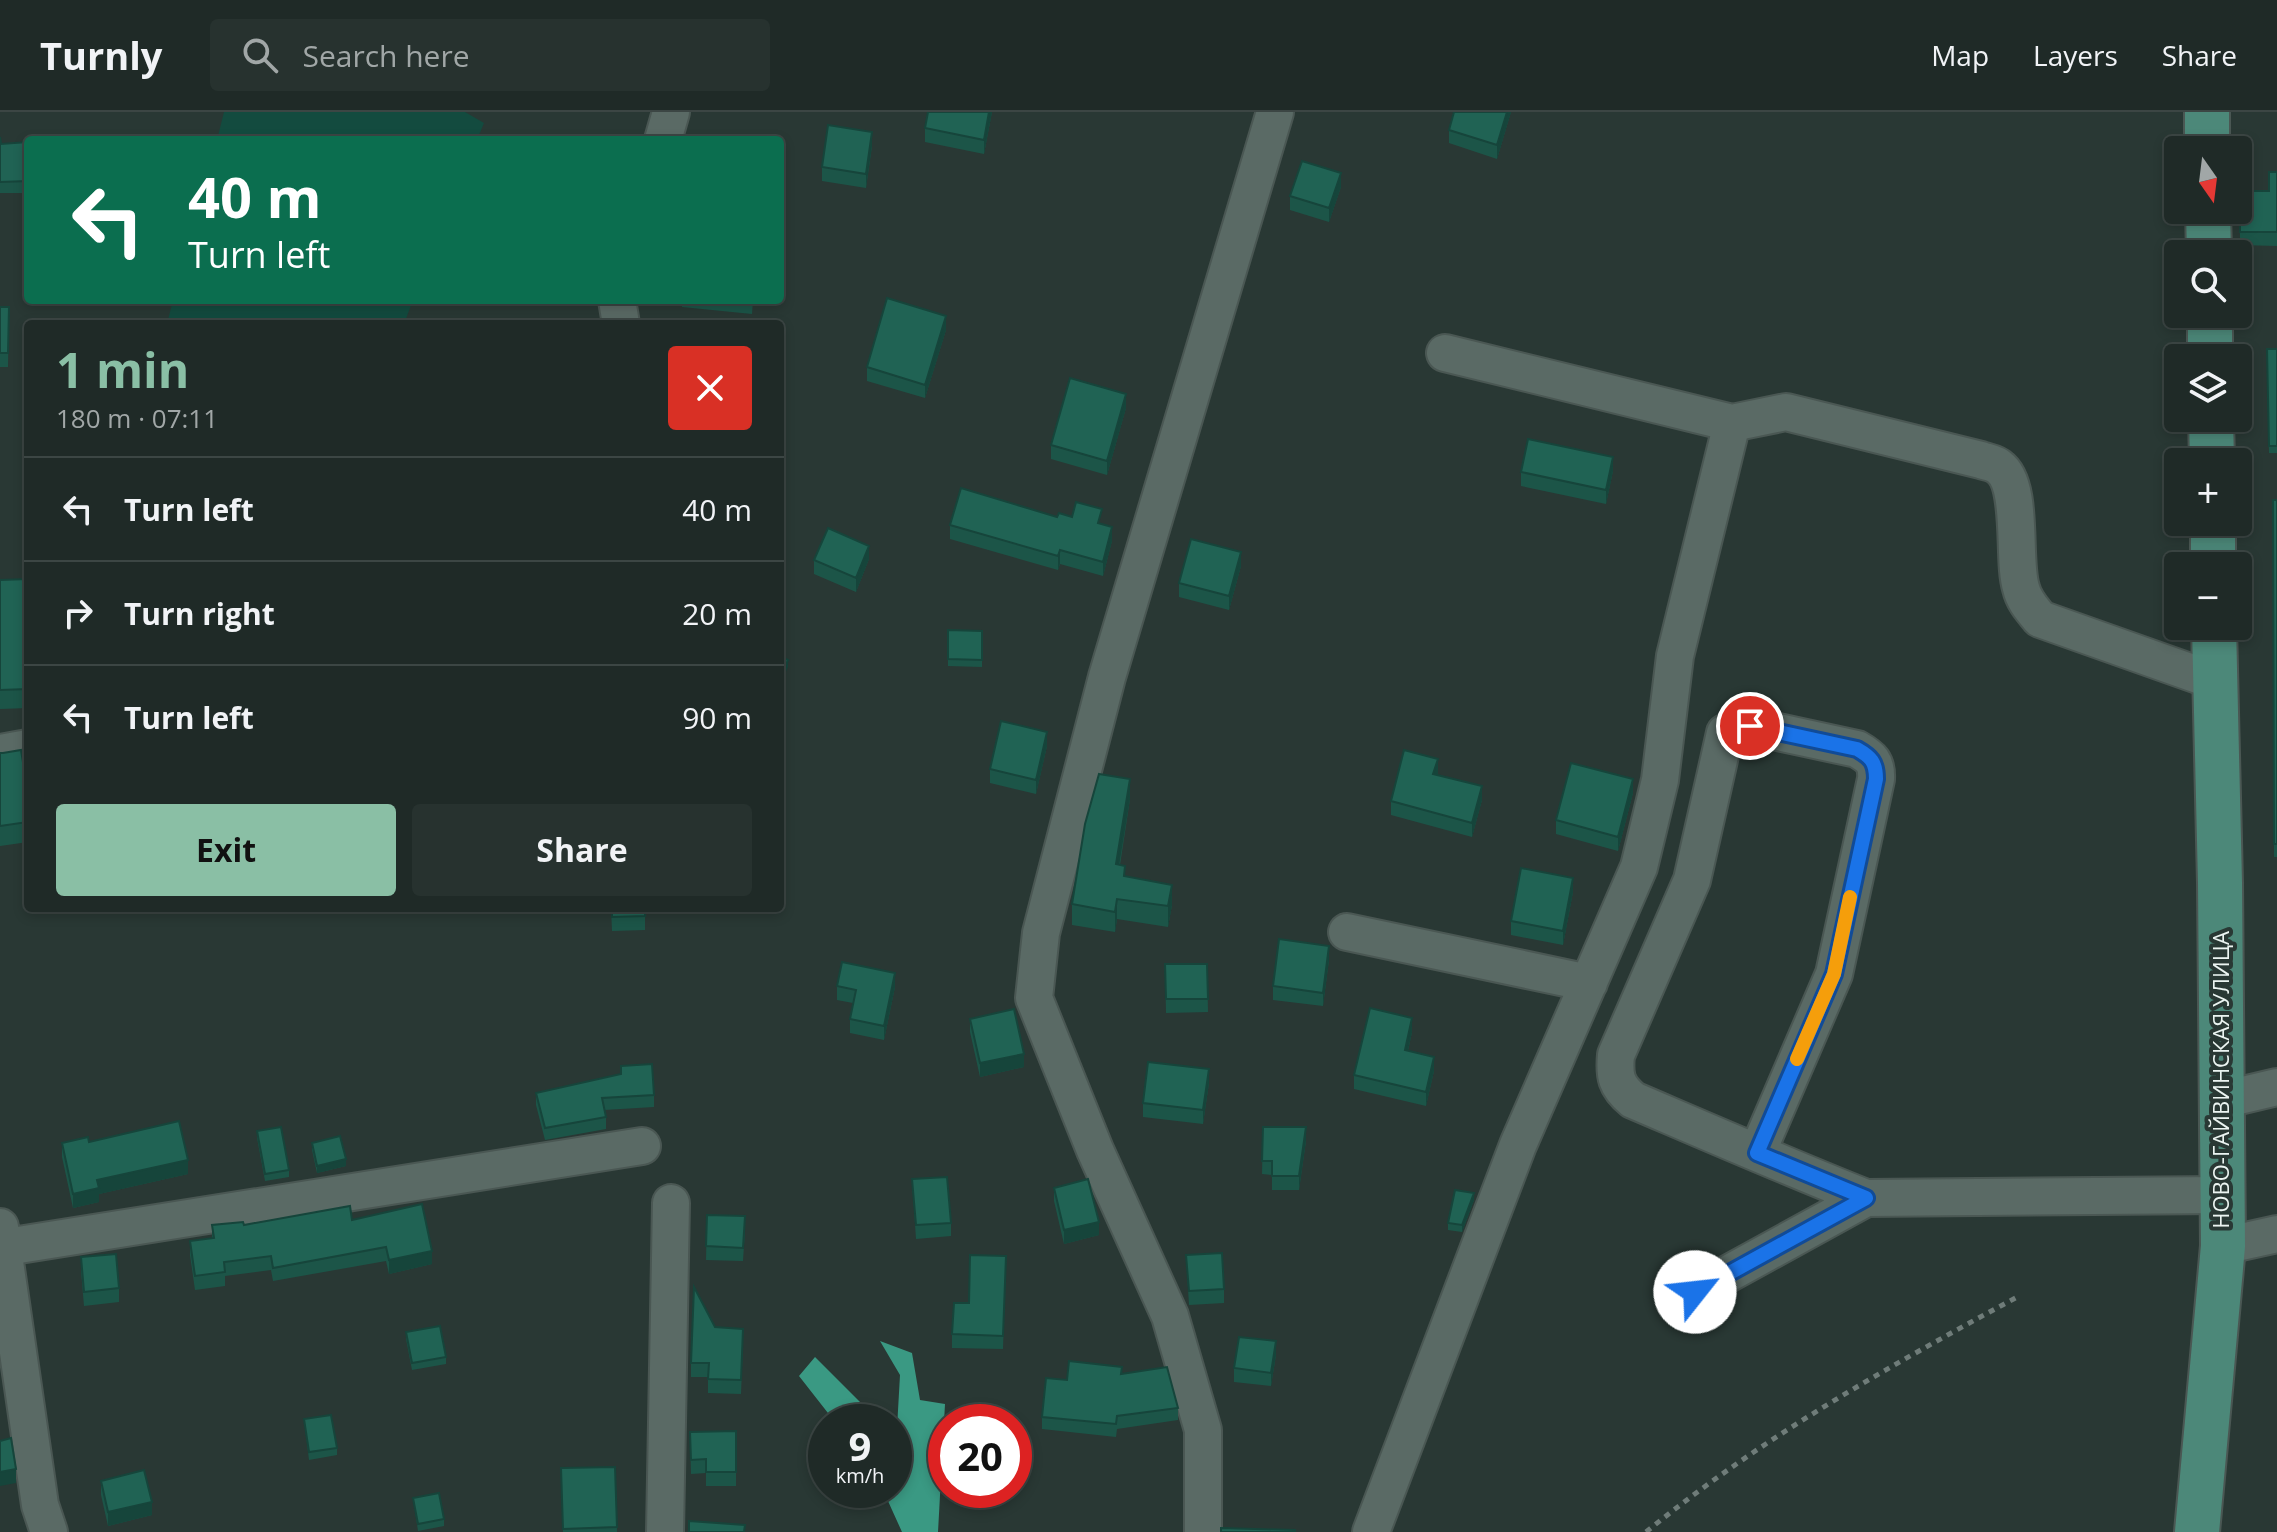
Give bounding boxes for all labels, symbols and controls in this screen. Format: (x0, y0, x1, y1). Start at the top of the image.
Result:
search box (210, 19, 770, 91)
text: Turnly (40, 29, 162, 81)
icon: search (238, 33, 282, 77)
text: Search here (302, 35, 470, 76)
text: Map (1931, 36, 1989, 74)
text: Layers (2033, 36, 2118, 74)
text: Share (2162, 36, 2237, 74)
north arrow (2164, 136, 2252, 224)
map controls (2164, 136, 2252, 640)
text: 40 m (188, 158, 322, 234)
icon: left (56, 168, 160, 272)
text: Turn left (188, 230, 330, 279)
button: search (2164, 240, 2252, 328)
text: 1 min (56, 337, 189, 402)
button: layers (2164, 344, 2252, 432)
button: close (668, 346, 752, 430)
text: 180 m · 07:11 (56, 400, 218, 436)
button: + (2164, 448, 2252, 536)
icon: left (56, 487, 100, 531)
text: Turn left (124, 489, 254, 530)
text: 40 m (682, 489, 752, 530)
button: − (2164, 552, 2252, 640)
icon: right (56, 591, 100, 635)
text: Turn right (124, 593, 275, 634)
text: 20 m (682, 593, 752, 634)
pin (1716, 692, 1784, 760)
icon: left (56, 695, 100, 739)
text: Turn left (124, 697, 254, 738)
text: 90 m (682, 697, 752, 738)
icon: arrive (1728, 704, 1772, 748)
button: Exit (56, 804, 396, 896)
button: Share (412, 804, 752, 896)
street label: НОВО-ГАЙВИНСКАЯ УЛИЦА (2205, 931, 2235, 1229)
position arrow (1653, 1250, 1737, 1334)
speed limit sign: 20 (928, 1404, 1032, 1508)
text: 9 (849, 1418, 871, 1473)
text: km/h (836, 1462, 884, 1489)

